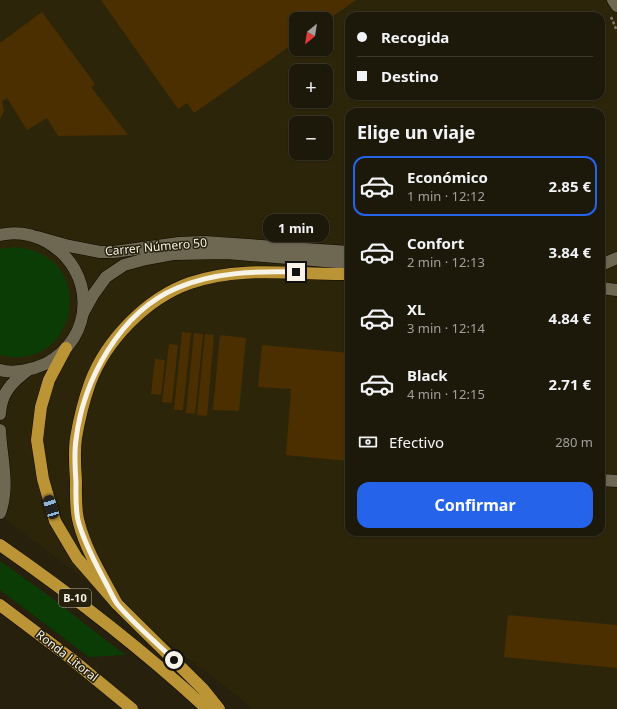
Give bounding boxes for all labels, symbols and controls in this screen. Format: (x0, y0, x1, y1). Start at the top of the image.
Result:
north arrow (289, 12, 333, 56)
map controls (289, 12, 333, 160)
text: Recogida (381, 27, 449, 47)
button: + (289, 64, 333, 108)
text: Destino (381, 66, 439, 86)
button: − (289, 116, 333, 160)
text: Elige un viaje (357, 120, 475, 144)
text: Económico (407, 167, 488, 187)
icon: car (359, 168, 395, 204)
text: 2.85 € (549, 176, 591, 196)
text: 1 min · 12:12 (407, 187, 485, 205)
callout: 1 min (263, 214, 329, 242)
text: 1 min (278, 219, 314, 237)
text: Confort (407, 233, 464, 253)
street label: Carrer Número 50 (104, 234, 208, 259)
icon: car (359, 234, 395, 270)
text: 3.84 € (549, 242, 591, 262)
text: 2 min · 12:13 (407, 253, 485, 271)
route end (287, 263, 305, 281)
text: XL (407, 299, 425, 319)
icon: car (359, 300, 395, 336)
text: 4.84 € (549, 308, 591, 328)
text: 3 min · 12:14 (407, 319, 485, 337)
text: Black (407, 365, 447, 385)
icon: car (359, 366, 395, 402)
text: 2.71 € (549, 374, 591, 394)
text: 4 min · 12:15 (407, 385, 485, 403)
icon: cash (357, 431, 379, 453)
text: Efectivo (389, 432, 444, 452)
text: 280 m (555, 433, 593, 451)
button: Confirmar (357, 482, 593, 528)
car (42, 494, 60, 520)
road number: B-10 (59, 589, 91, 607)
street label: Ronda Litoral (33, 626, 102, 685)
route start (165, 651, 183, 669)

